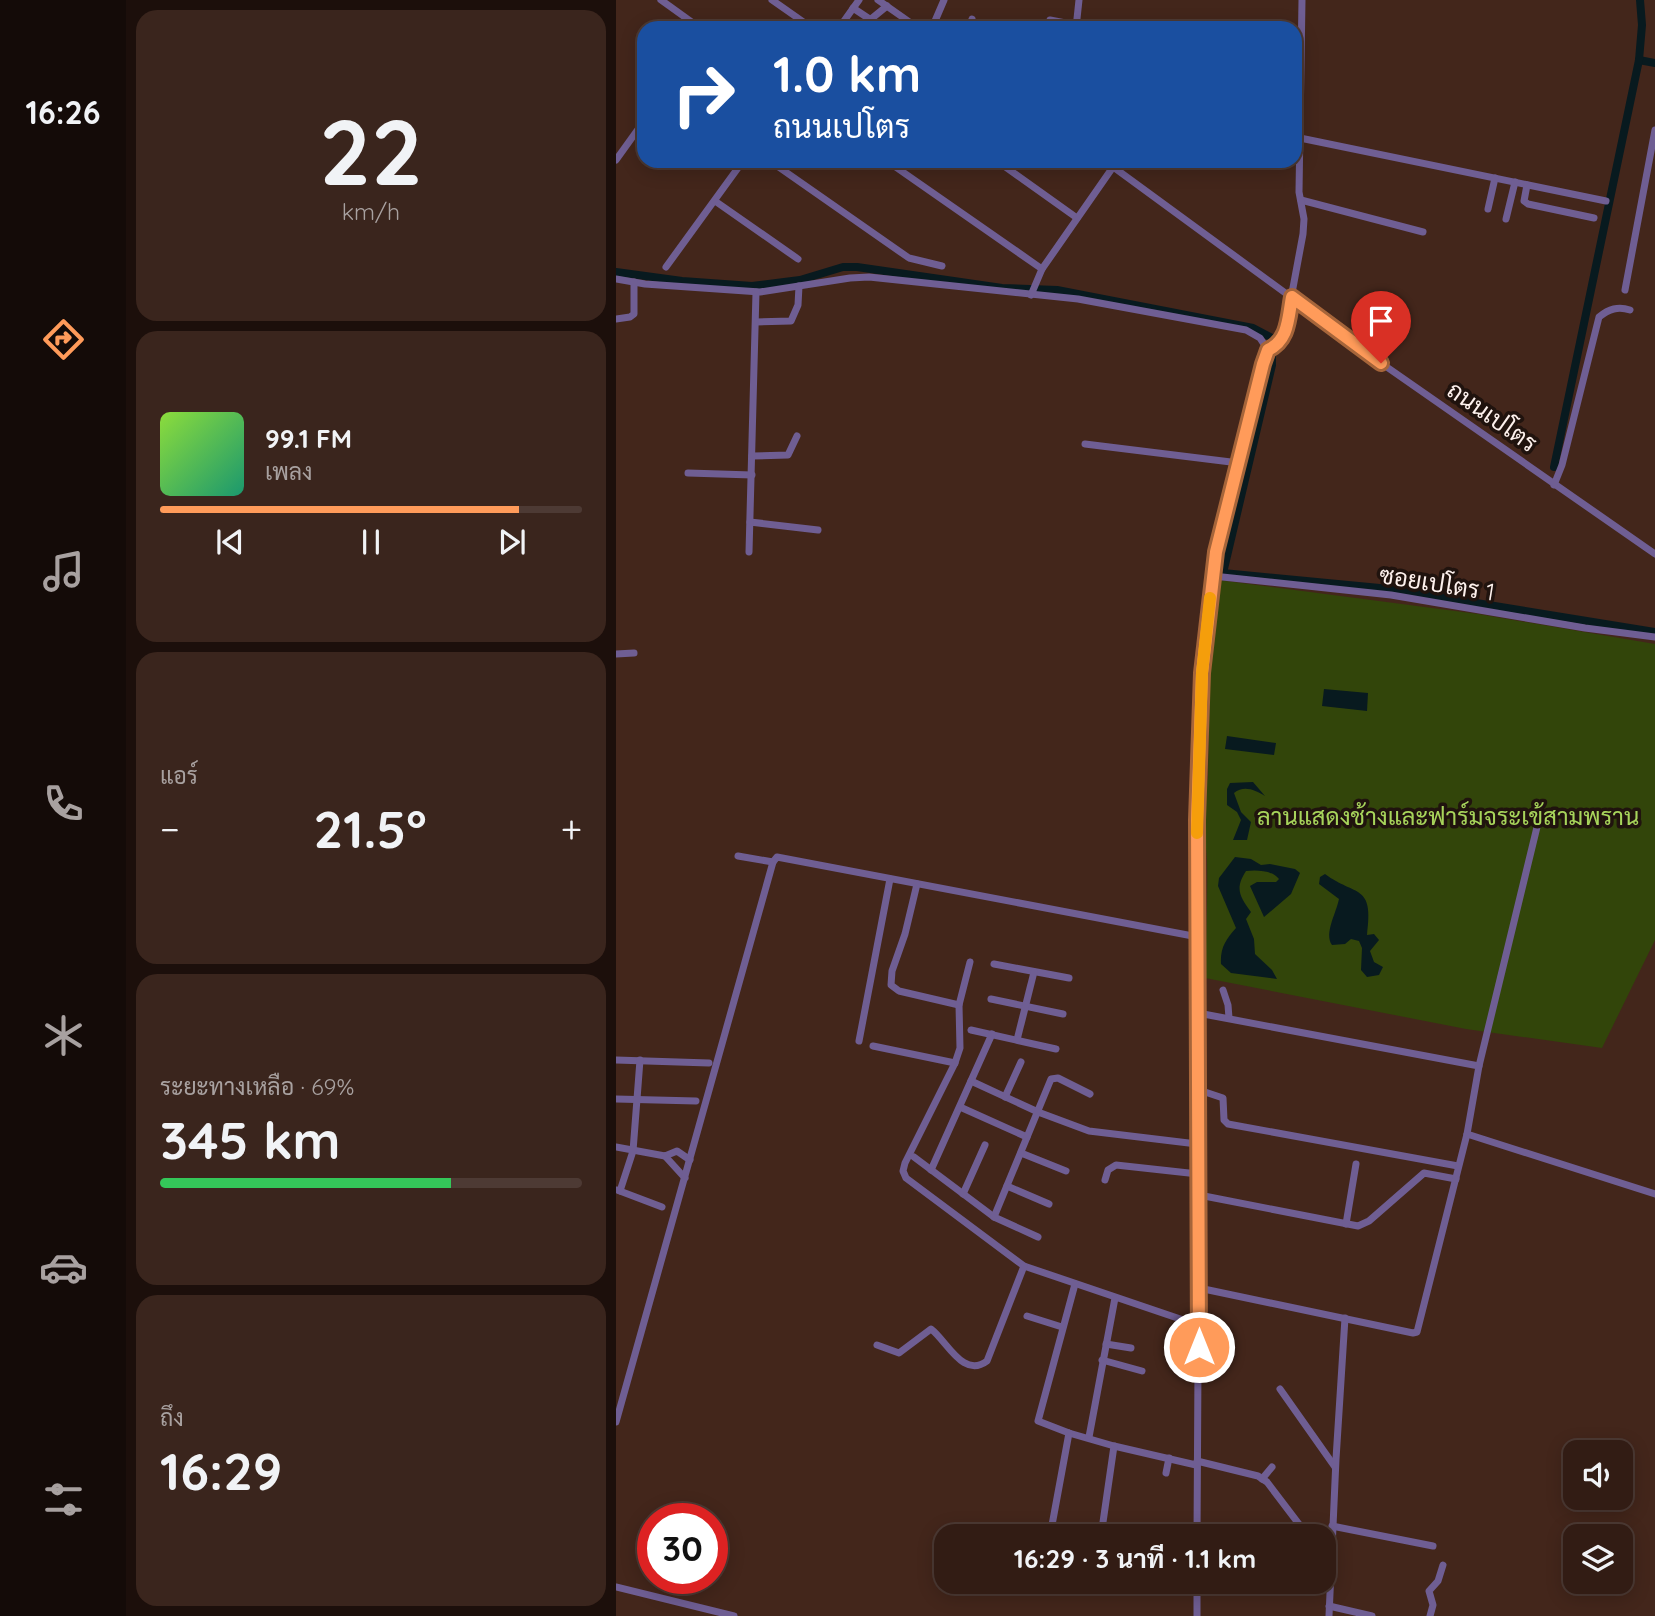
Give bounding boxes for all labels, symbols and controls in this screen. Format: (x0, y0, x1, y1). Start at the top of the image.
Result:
text: 1.0 km (773, 43, 921, 104)
icon: right (658, 49, 749, 140)
text: 16:26 (26, 92, 100, 132)
text: 22 (319, 94, 423, 208)
text: ถนนเปโตร (773, 106, 910, 146)
text: km/h (342, 197, 400, 226)
pin (1351, 291, 1411, 363)
icon: arrive (1362, 302, 1400, 340)
icon: directions (39, 315, 88, 364)
street label: ถนนเปโตร (1442, 374, 1543, 458)
text: 99.1 FM (265, 422, 352, 455)
text: เพลง (265, 457, 312, 486)
icon: previous (211, 523, 249, 561)
icon: pause (352, 523, 390, 561)
icon: next (493, 523, 531, 561)
icon: music (39, 547, 88, 596)
street label: ซอยเปโตร 1 (1377, 559, 1497, 607)
text: แอร์ (160, 761, 198, 790)
icon: phone (39, 779, 88, 828)
text: 21.5° (314, 796, 427, 861)
park label: ลานแสดงช้างและฟาร์มจระเข้สามพราน (1257, 801, 1639, 831)
text: − (160, 805, 180, 853)
text: + (561, 805, 582, 853)
icon: climate (39, 1011, 88, 1060)
text: ระยะทางเหลือ · 69% (160, 1072, 354, 1101)
text: 345 km (160, 1107, 341, 1172)
icon: car (39, 1243, 88, 1292)
position arrow (1162, 1310, 1236, 1384)
text: ถึง (160, 1403, 184, 1432)
text: 16:29 (160, 1438, 282, 1503)
map controls (1563, 1440, 1633, 1594)
button: sound (1563, 1440, 1633, 1510)
icon: filters (39, 1475, 88, 1524)
speed limit sign: 30 (637, 1503, 728, 1594)
button: layers (1563, 1524, 1633, 1594)
text: 16:29 · 3 นาที · 1.1 km (1014, 1542, 1256, 1575)

